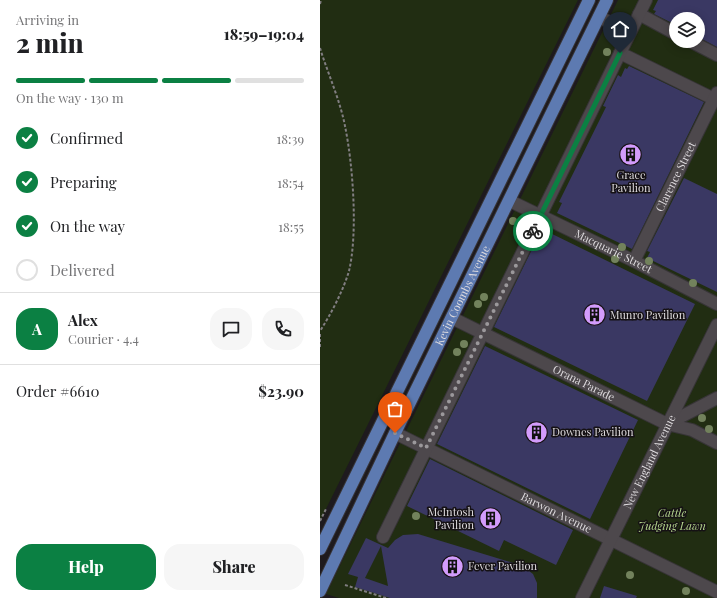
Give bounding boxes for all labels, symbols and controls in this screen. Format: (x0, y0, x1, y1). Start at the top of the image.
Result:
text: Arriving in (16, 11, 79, 28)
pin (603, 12, 637, 53)
map controls (669, 12, 705, 48)
button: layers (669, 12, 705, 48)
icon: home (609, 18, 631, 40)
text: 18:59–19:04 (224, 24, 304, 44)
text: 2 min (16, 25, 84, 60)
text: On the way · 130 m (16, 89, 124, 106)
icon: check (16, 127, 38, 149)
text: Confirmed (50, 128, 123, 148)
text: 18:39 (276, 130, 304, 147)
street label: Clarence Street (652, 139, 699, 214)
building icon: Grace Pavilion (618, 142, 644, 168)
place label: Grace Pavilion (611, 167, 651, 195)
icon: check (16, 171, 38, 193)
text: Preparing (50, 172, 117, 192)
text: 18:54 (277, 174, 304, 191)
courier (513, 211, 553, 251)
icon: check (16, 215, 38, 237)
text: On the way (50, 216, 125, 236)
text: 18:55 (278, 218, 304, 235)
icon: bike (522, 220, 544, 242)
street label: Macquarie Street (572, 225, 655, 276)
street label: Kevin Coombs Avenue (431, 242, 493, 348)
text: Delivered (50, 260, 115, 280)
building icon: Munro Pavilion (581, 302, 607, 328)
place label: Munro Pavilion (610, 307, 686, 322)
button: chat (210, 308, 252, 350)
button: phone (262, 308, 304, 350)
text: Alex (68, 310, 98, 330)
text: A (32, 319, 42, 339)
text: Courier · 4.4 (68, 330, 139, 347)
street label: Orana Parade (551, 361, 618, 404)
text: Order #6610 (16, 381, 100, 401)
text: $23.90 (258, 381, 304, 401)
pin (378, 392, 412, 433)
icon: bag (384, 398, 406, 420)
street label: New England Avenue (619, 411, 679, 511)
building icon: Downes Pavilion (524, 419, 550, 445)
place label: Downes Pavilion (552, 424, 634, 439)
street label: Barwon Avenue (519, 488, 595, 536)
place label: McIntosh Pavilion (428, 504, 475, 532)
building icon: McIntosh Pavilion (477, 505, 503, 531)
park label: Cattle Judging Lawn (638, 505, 706, 533)
button: Help (16, 544, 156, 590)
button: Share (164, 544, 304, 590)
building icon: Fever Pavilion (440, 553, 466, 579)
place label: Fever Pavilion (468, 558, 538, 573)

